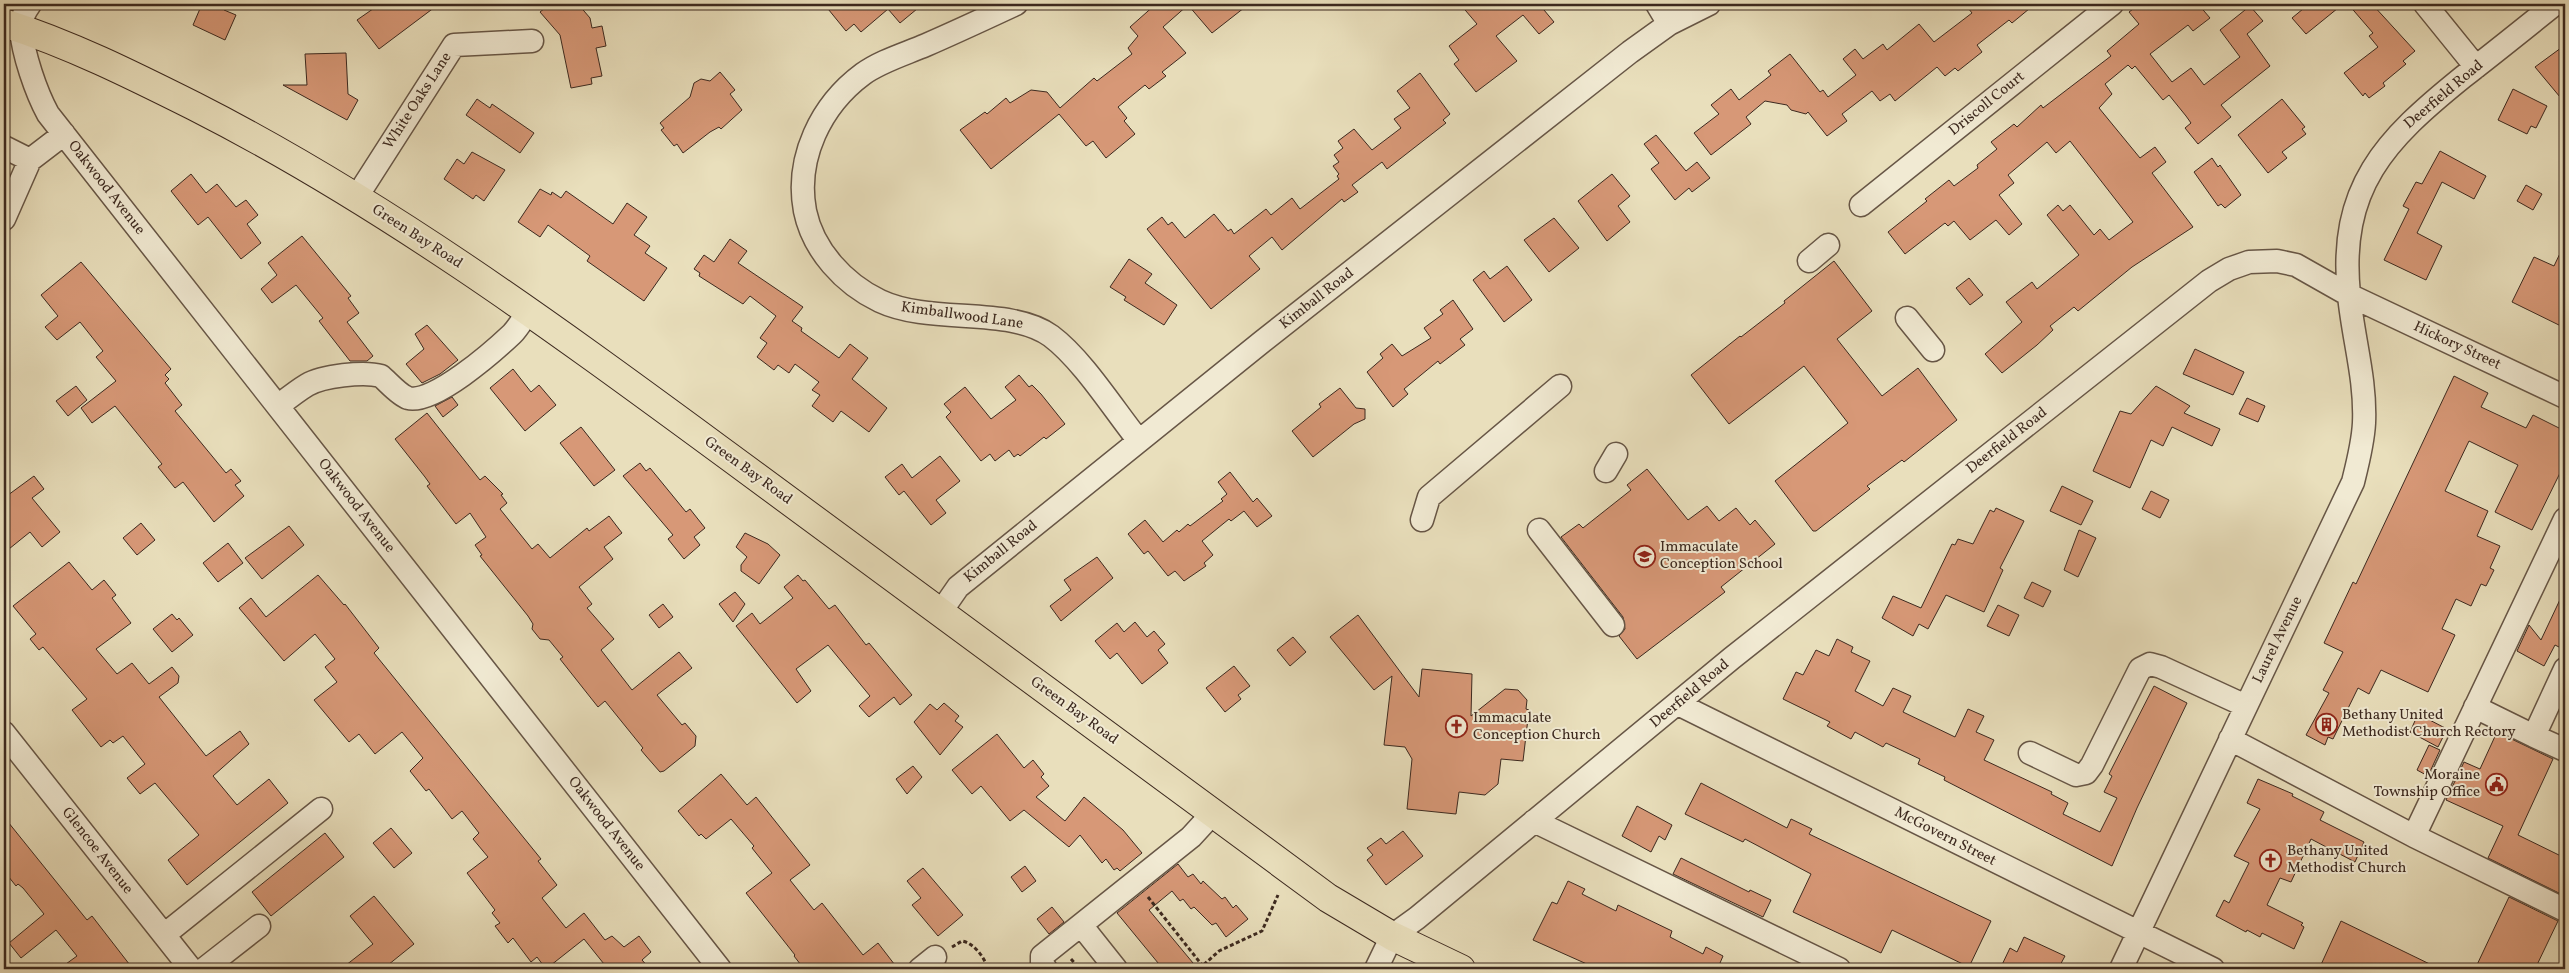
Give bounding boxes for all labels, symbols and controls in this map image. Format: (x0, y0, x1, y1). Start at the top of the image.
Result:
street label: White Oaks Lane (379, 49, 457, 153)
street label: Deerfield Road (2400, 56, 2488, 134)
street label: Driscoll Court (1944, 67, 2030, 141)
street label: Oakwood Avenue (62, 136, 150, 240)
street label: Green Bay Road (368, 200, 466, 274)
street label: Kimball Road (1275, 263, 1359, 335)
street label: Kimballwood Lane (899, 297, 1025, 335)
street label: Hickory Street (2410, 317, 2504, 375)
street label: Deerfield Road (1962, 403, 2052, 479)
street label: Green Bay Road (700, 432, 796, 510)
street label: Oakwood Avenue (312, 454, 400, 558)
street label: Kimball Road (960, 516, 1042, 588)
place label: Immaculate Conception School (1660, 537, 1783, 575)
school or university icon: Immaculate Conception School (1632, 544, 1656, 568)
street label: Laurel Avenue (2248, 593, 2308, 687)
street label: Deerfield Road (1646, 655, 1734, 733)
street label: Green Bay Road (1026, 672, 1122, 750)
place label: Bethany United Methodist Church Rectory (2342, 705, 2516, 743)
place label: Immaculate Conception Church (1473, 708, 1601, 746)
building icon: Bethany United Methodist Church Rectory (2314, 712, 2338, 736)
church icon: Immaculate Conception Church (1445, 715, 1469, 739)
place label: Moraine Township Office (2373, 765, 2480, 803)
street label: Oakwood Avenue (562, 772, 650, 876)
public building icon: Moraine Township Office (2484, 772, 2508, 796)
street label: McGovern Street (1891, 802, 1999, 872)
street label: Glencoe Avenue (56, 803, 138, 899)
place label: Bethany United Methodist Church (2287, 841, 2406, 879)
church icon: Bethany United Methodist Church (2259, 848, 2283, 872)

